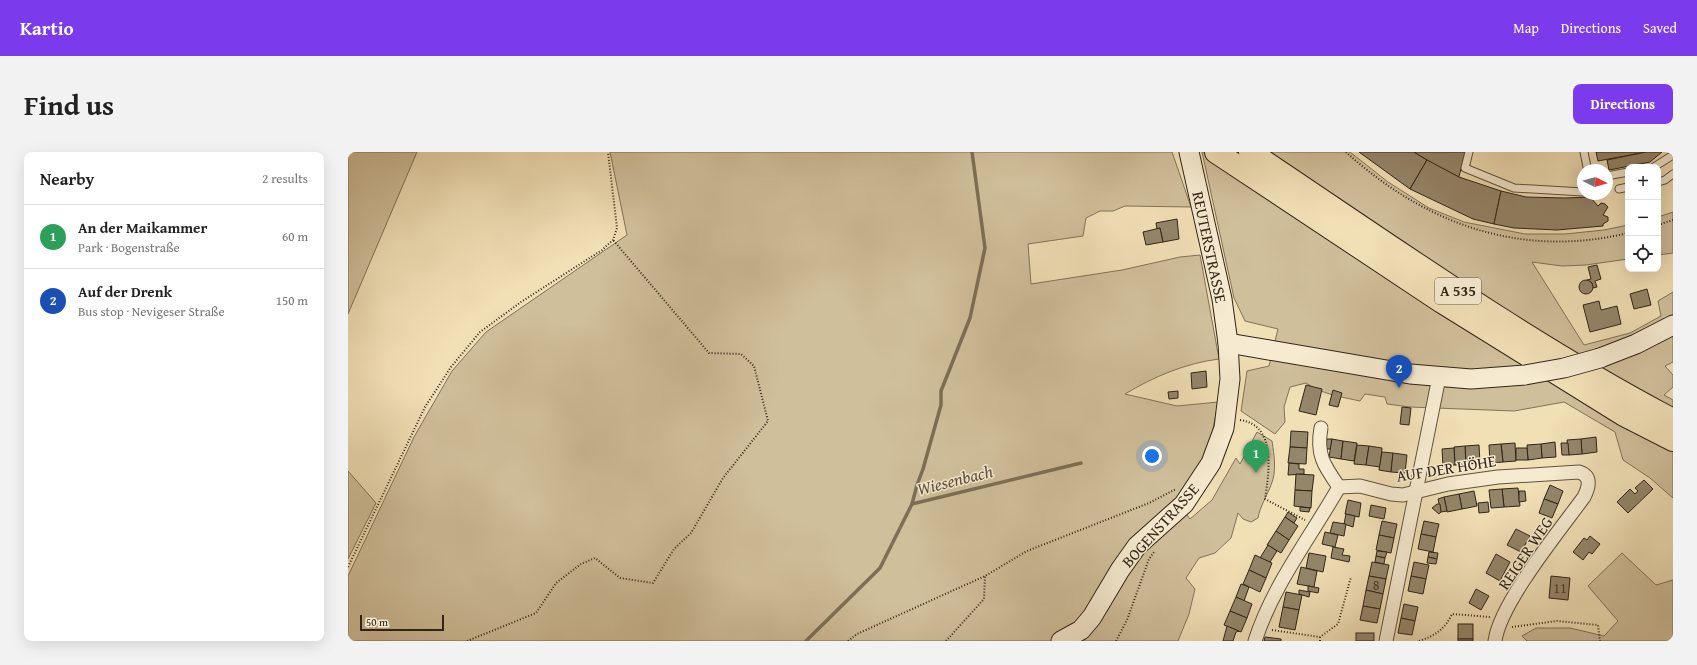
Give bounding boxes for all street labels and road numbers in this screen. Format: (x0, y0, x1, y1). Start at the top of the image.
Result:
street label: REUTERSTRASSE (1186, 189, 1234, 305)
road number: A 535 (1435, 278, 1481, 304)
street label: AUF DER HÖHE (1394, 448, 1498, 488)
street label: BOGENSTRASSE (1116, 478, 1204, 572)
street label: REIGER WEG (1492, 511, 1559, 594)

